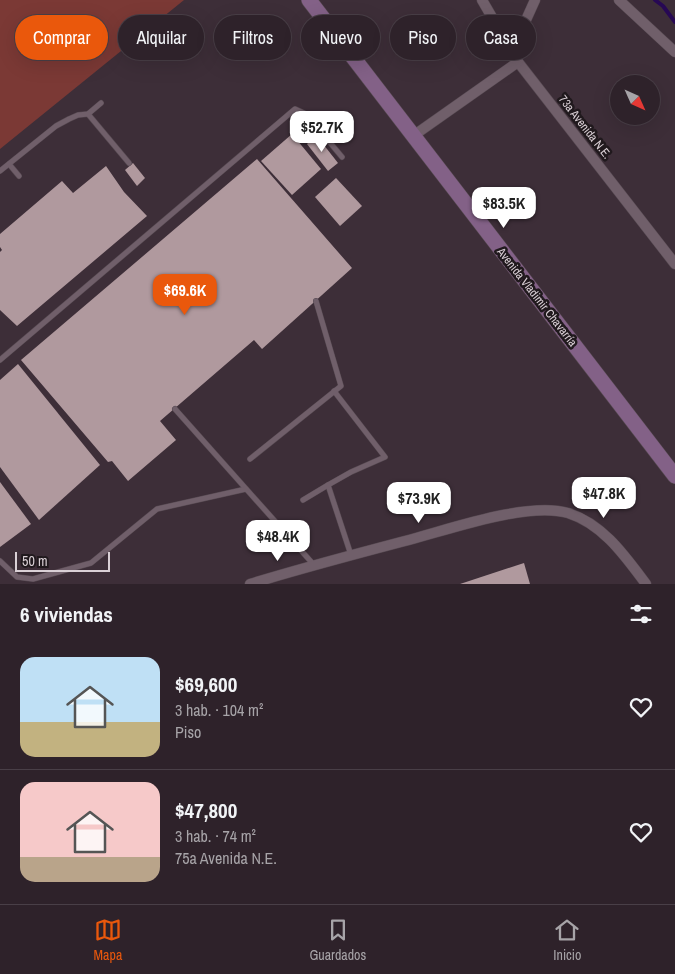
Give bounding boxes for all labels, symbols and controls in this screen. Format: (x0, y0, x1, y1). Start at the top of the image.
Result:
chip: Comprar (15, 15, 108, 60)
chip: Alquilar (118, 15, 204, 60)
chip: Filtros (214, 15, 291, 60)
chip: Nuevo (301, 15, 380, 60)
chip: Piso (390, 15, 456, 60)
chip: Casa (466, 15, 536, 60)
north arrow (610, 75, 660, 125)
map controls (610, 75, 660, 125)
street label: 73a Avenida N.E. (555, 92, 615, 162)
pin: $52.7K (281, 110, 363, 153)
text: $52.7K (301, 116, 343, 138)
pin: $83.5K (463, 186, 545, 229)
text: $83.5K (483, 192, 525, 214)
street label: Avenida Vladimir Chavarría (493, 244, 581, 350)
pin: $69.6K (144, 274, 226, 316)
text: $69.6K (164, 279, 206, 301)
pin: $47.8K (563, 476, 645, 519)
pin: $73.9K (378, 482, 460, 524)
text: $47.8K (583, 482, 625, 504)
text: $73.9K (398, 487, 440, 509)
pin: $48.4K (237, 520, 319, 562)
text: $48.4K (257, 525, 299, 547)
scale bar (15, 549, 110, 572)
text: 50 m (22, 552, 48, 570)
text: 6 viviendas (20, 600, 113, 629)
icon: filters (627, 600, 655, 628)
text: $69,600 (175, 670, 237, 699)
icon: home (60, 677, 120, 737)
icon: heart (627, 693, 655, 721)
text: 3 hab. · 104 m² (175, 699, 263, 721)
text: Piso (175, 721, 201, 743)
text: $47,800 (175, 796, 237, 825)
icon: home (60, 802, 120, 862)
icon: heart (627, 818, 655, 846)
text: 3 hab. · 74 m² (175, 825, 256, 847)
text: 75a Avenida N.E. (175, 847, 277, 869)
tab: Mapa (94, 916, 122, 964)
tab: Guardados (309, 916, 366, 964)
tab: Inicio (553, 916, 581, 964)

